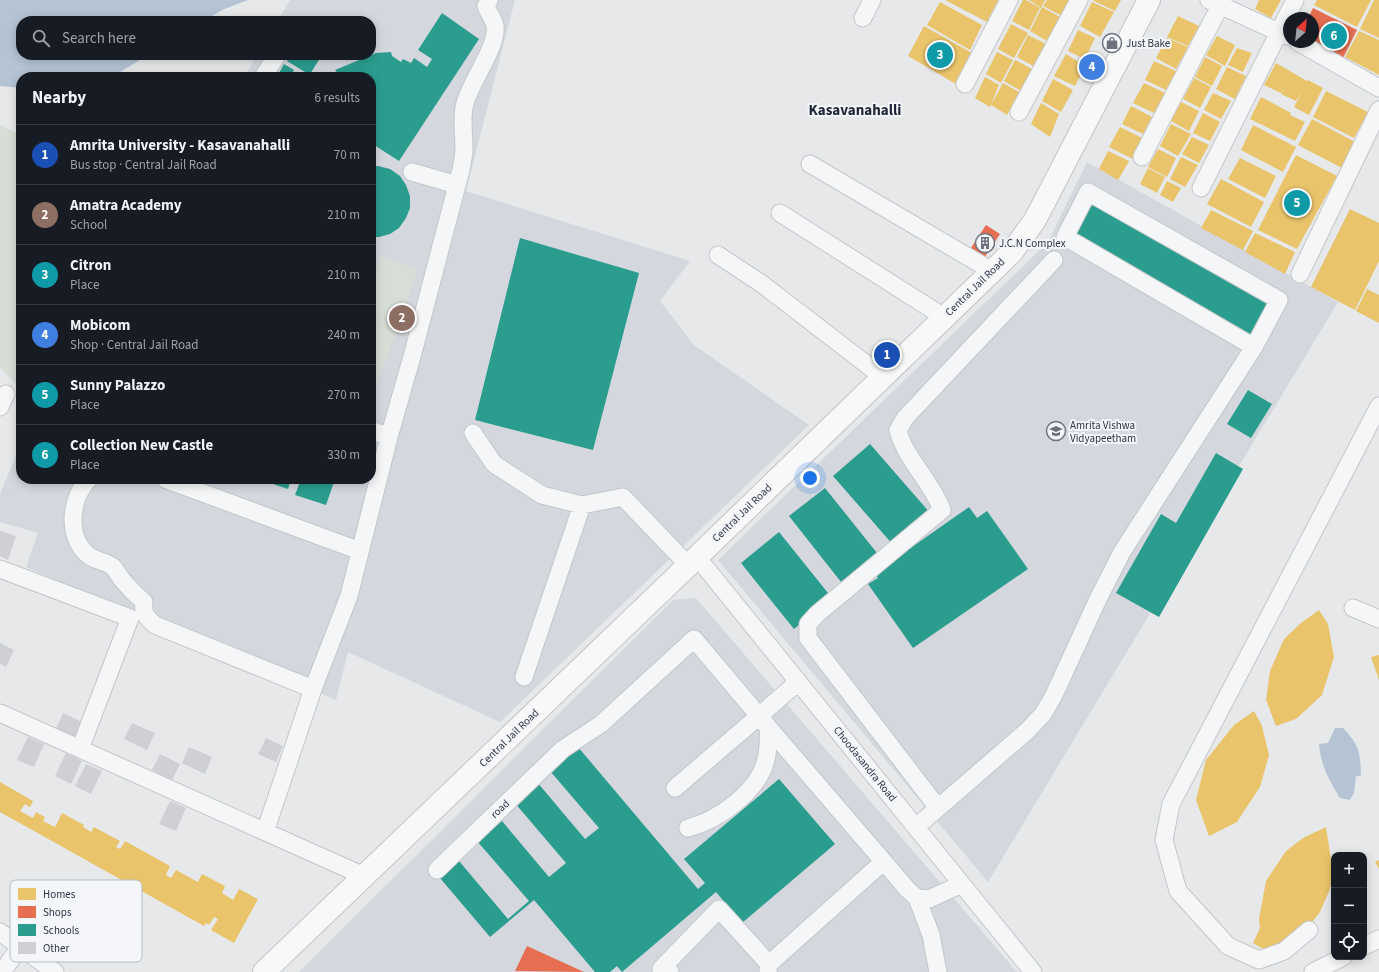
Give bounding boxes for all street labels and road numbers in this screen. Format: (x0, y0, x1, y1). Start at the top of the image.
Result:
street label: Central Jail Road (942, 255, 1008, 319)
street label: Central Jail Road (709, 481, 775, 545)
street label: Central Jail Road (476, 706, 542, 770)
street label: Choodasandra Road (830, 723, 900, 805)
street label: road (487, 796, 513, 822)

